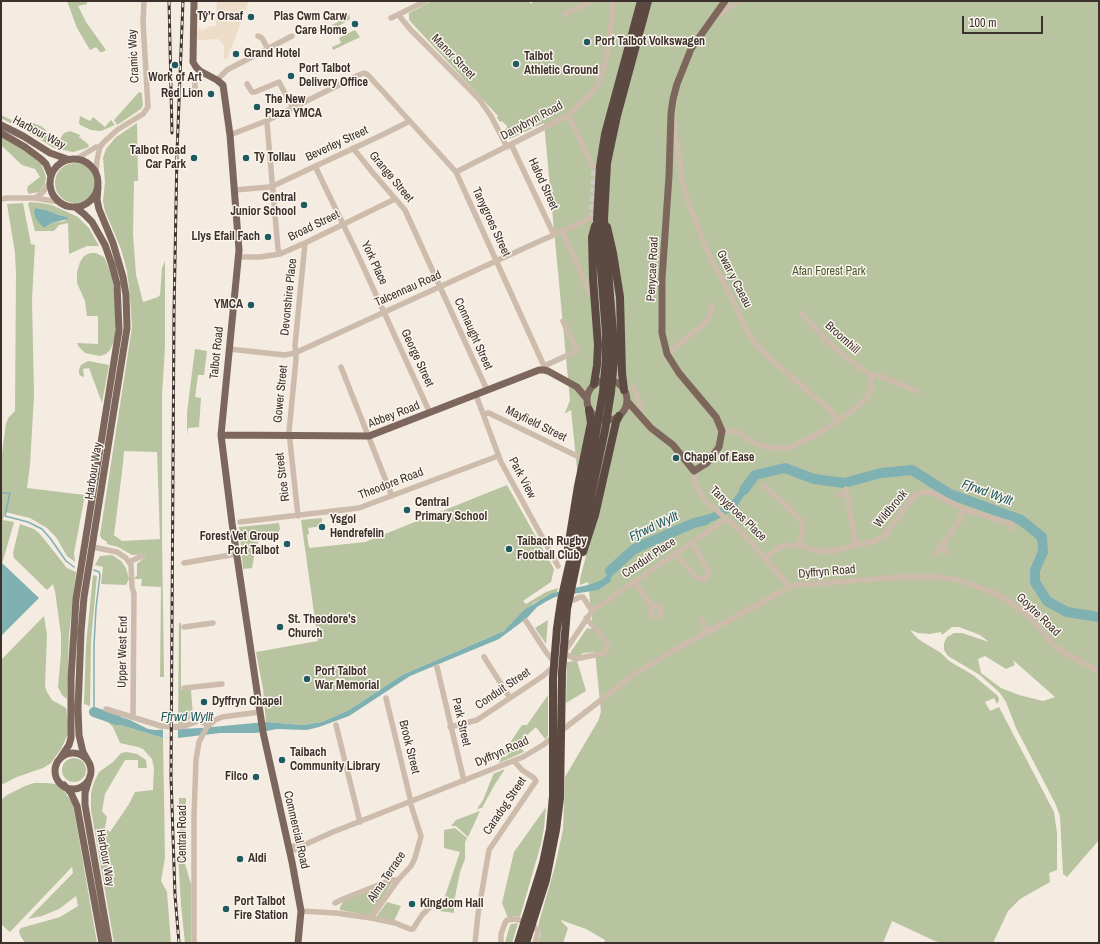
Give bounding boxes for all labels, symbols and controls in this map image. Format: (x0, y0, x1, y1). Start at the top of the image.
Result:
scale bar (964, 8, 1045, 34)
place label: Tŷ’r Orsaf (197, 10, 243, 24)
place label: Plas Cwm Carw Care Home (274, 10, 347, 38)
marker: Tŷ’r Orsaf (246, 12, 256, 22)
text: 100 m (969, 15, 996, 31)
marker: Plas Cwm Carw Care Home (350, 19, 360, 29)
street label: Cramic Way (125, 29, 143, 83)
street label: Manor Street (428, 32, 478, 82)
place label: Port Talbot Volkswagen (595, 35, 705, 49)
marker: Port Talbot Volkswagen (582, 37, 592, 47)
place label: Grand Hotel (244, 47, 300, 61)
marker: Grand Hotel (231, 49, 241, 59)
place label: Talbot Athletic Ground (524, 50, 598, 78)
marker: Talbot Athletic Ground (511, 59, 521, 69)
marker: Work of Art (170, 60, 180, 70)
place label: Port Talbot Delivery Office (299, 62, 368, 90)
place label: Work of Art (148, 71, 202, 85)
marker: Port Talbot Delivery Office (286, 71, 296, 81)
place label: Red Lion (161, 87, 203, 101)
marker: Red Lion (206, 89, 216, 99)
place label: The New Plaza YMCA (265, 93, 322, 121)
street label: Danybryn Road (498, 99, 566, 143)
marker: The New Plaza YMCA (252, 102, 262, 112)
street label: Harbour Way (10, 113, 68, 153)
street label: Beverley Street (303, 123, 371, 165)
place label: Talbot Road Car Park (130, 144, 186, 172)
street label: Grange Street (366, 149, 416, 205)
place label: Tŷ Tollau (254, 151, 296, 165)
marker: Talbot Road Car Park (189, 153, 199, 163)
marker: Tŷ Tollau (241, 153, 251, 163)
street label: Hafod Street (525, 156, 561, 212)
street label: Tanygroes Street (469, 185, 513, 259)
place label: Central Junior School (230, 191, 296, 219)
marker: Central Junior School (299, 200, 309, 210)
street label: Broad Street (286, 207, 342, 245)
place label: Llys Efail Fach (192, 230, 260, 244)
marker: Llys Efail Fach (263, 232, 273, 242)
street label: Penycae Road (644, 236, 662, 302)
street label: York Place (358, 239, 390, 287)
street label: Gwar y Caeau (713, 248, 755, 310)
street label: Devonshire Place (278, 258, 300, 336)
park label: Afan Forest Park (792, 265, 866, 279)
street label: Talcennau Road (373, 268, 443, 310)
street label: Connaught Street (451, 296, 495, 372)
place label: YMCA (214, 298, 243, 312)
marker: YMCA (246, 300, 256, 310)
street label: Broomhill (822, 319, 862, 357)
street label: Talbot Road (207, 326, 227, 380)
street label: George Street (397, 327, 437, 389)
street label: Gower Street (271, 364, 291, 424)
street label: Abbey Road (366, 399, 422, 431)
street label: Mayfield Street (503, 403, 569, 445)
street label: Harbour Way (82, 441, 106, 501)
place label: Chapel of Ease (684, 451, 755, 465)
street label: Rice Street (273, 452, 293, 502)
marker: Chapel of Ease (671, 453, 681, 463)
street label: Park View (505, 455, 539, 501)
street label: Theodore Road (357, 465, 425, 503)
water label: Ffrwd Wyllt (960, 477, 1014, 509)
street label: Tanygroes Place (707, 483, 769, 545)
street label: Wildbrook (871, 487, 911, 531)
place label: Central Primary School (415, 496, 487, 524)
marker: Central Primary School (402, 505, 412, 515)
water label: Ffrwd Wyllt (627, 509, 681, 545)
place label: Ysgol Hendrefelin (330, 513, 384, 541)
marker: Ysgol Hendrefelin (317, 522, 327, 532)
place label: Forest Vet Group Port Talbot (200, 530, 279, 558)
place label: Taibach Rugby Football Club (517, 535, 587, 563)
street label: Conduit Place (619, 535, 679, 581)
marker: Forest Vet Group Port Talbot (282, 539, 292, 549)
marker: Taibach Rugby Football Club (504, 544, 514, 554)
street label: Dyffryn Road (798, 562, 856, 582)
street label: Goytre Road (1013, 590, 1063, 640)
place label: St. Theodore's Church (288, 613, 356, 641)
street label: Upper West End (115, 616, 131, 688)
marker: St. Theodore's Church (275, 622, 285, 632)
place label: Port Talbot War Memorial (315, 665, 379, 693)
street label: Conduit Street (473, 665, 533, 713)
marker: Port Talbot War Memorial (302, 674, 312, 684)
place label: Dyffryn Chapel (212, 695, 282, 709)
street label: Park Street (448, 696, 474, 748)
marker: Dyffryn Chapel (199, 697, 209, 707)
water label: Ffrwd Wyllt (161, 710, 213, 726)
street label: Brook Street (395, 719, 423, 775)
street label: Dyffryn Road (473, 734, 531, 770)
place label: Taibach Community Library (290, 746, 380, 774)
marker: Taibach Community Library (277, 755, 287, 765)
place label: Filco (225, 770, 248, 784)
marker: Filco (251, 772, 261, 782)
street label: Caradog Street (480, 774, 530, 838)
street label: Commercial Road (280, 790, 312, 870)
street label: Central Road (176, 805, 190, 863)
street label: Harbour Way (93, 828, 117, 888)
street label: Alma Terrace (365, 849, 409, 905)
place label: Aldi (248, 852, 267, 866)
marker: Aldi (235, 854, 245, 864)
place label: Port Talbot Fire Station (234, 895, 288, 923)
place label: Kingdom Hall (420, 897, 483, 911)
marker: Kingdom Hall (407, 899, 417, 909)
marker: Port Talbot Fire Station (221, 904, 231, 914)

